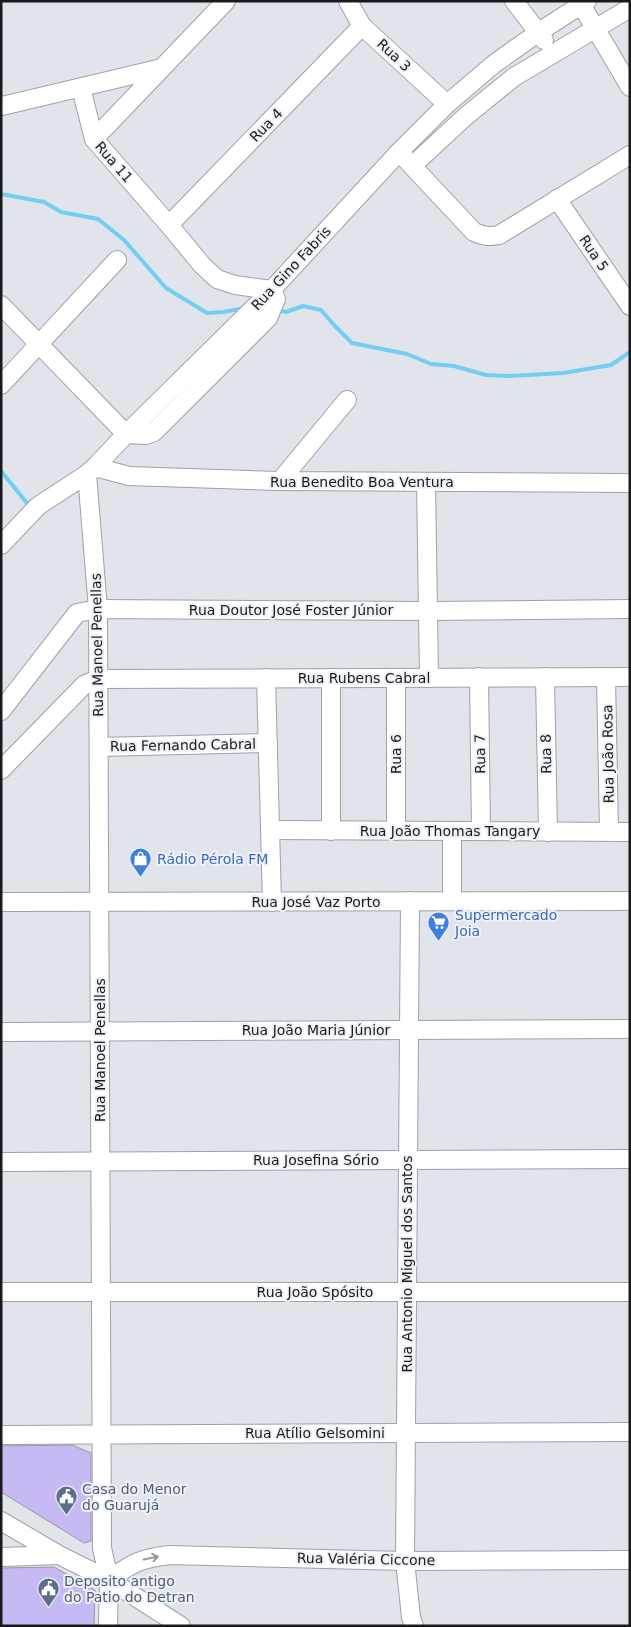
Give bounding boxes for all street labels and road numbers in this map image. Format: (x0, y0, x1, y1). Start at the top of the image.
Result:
street label: Rua 3 (374, 36, 414, 74)
street label: Rua 4 (246, 105, 286, 145)
street label: Rua 11 (92, 138, 136, 186)
street label: Rua Gino Fabris (248, 223, 334, 313)
street label: Rua 5 (576, 232, 612, 274)
street label: Rua Benedito Boa Ventura (270, 474, 454, 490)
street label: Rua Manoel Penellas (88, 573, 106, 717)
street label: Rua Doutor José Foster Júnior (189, 602, 393, 618)
street label: Rua Rubens Cabral (298, 670, 430, 686)
street label: Rua João Rosa (599, 704, 617, 804)
street label: Rua 6 (388, 734, 404, 774)
street label: Rua 7 (472, 734, 488, 774)
street label: Rua 8 (538, 734, 554, 774)
street label: Rua Fernando Cabral (110, 736, 256, 754)
street label: Rua João Thomas Tangary (360, 823, 540, 839)
street label: Rua José Vaz Porto (251, 894, 381, 910)
street label: Rua Manoel Penellas (92, 978, 108, 1122)
street label: Rua João Maria Júnior (242, 1022, 391, 1038)
street label: Rua Josefina Sório (253, 1152, 379, 1168)
street label: Rua Antonio Miguel dos Santos (399, 1156, 415, 1372)
street label: Rua João Spósito (257, 1284, 373, 1300)
street label: Rua Atílio Gelsomini (245, 1425, 385, 1441)
street label: Rua Valéria Ciccone (297, 1550, 435, 1568)

